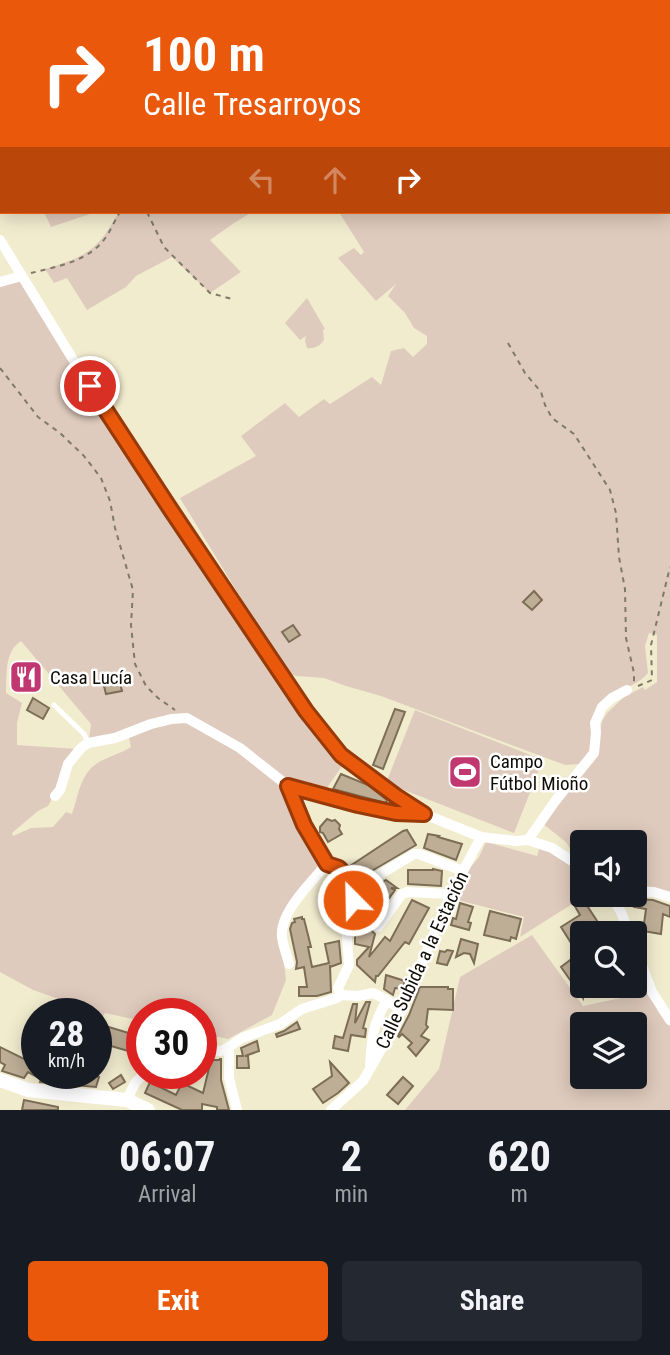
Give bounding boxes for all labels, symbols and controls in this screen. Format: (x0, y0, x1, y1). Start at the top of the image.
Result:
text: 100 m (143, 26, 265, 83)
icon: right (28, 28, 119, 119)
text: Calle Tresarroyos (143, 85, 362, 123)
icon: left (243, 161, 281, 199)
icon: ahead (316, 161, 354, 199)
icon: right (389, 161, 427, 199)
pin (60, 356, 120, 416)
icon: arrive (71, 367, 109, 405)
restaurant icon: Casa Lucía (7, 658, 45, 696)
place label: Casa Lucía (50, 666, 132, 689)
place label: Campo Fútbol Mioño (490, 750, 588, 795)
sports icon: Campo Fútbol Mioño (446, 753, 484, 791)
map controls (570, 830, 647, 1089)
button: sound (570, 830, 647, 907)
position arrow (316, 863, 390, 937)
street label: Calle Subida a la Estación (371, 867, 473, 1053)
button: search (570, 921, 647, 998)
speed limit sign: 30 (126, 998, 217, 1089)
button: layers (570, 1012, 647, 1089)
text: 28 (49, 1014, 84, 1055)
text: km/h (48, 1050, 85, 1071)
text: 06:07 (119, 1132, 215, 1181)
text: 2 (341, 1132, 362, 1181)
text: 620 (487, 1132, 551, 1181)
text: Arrival (138, 1181, 196, 1208)
text: min (334, 1181, 368, 1208)
text: m (510, 1181, 528, 1208)
button: Exit (28, 1261, 328, 1341)
button: Share (342, 1261, 642, 1341)

